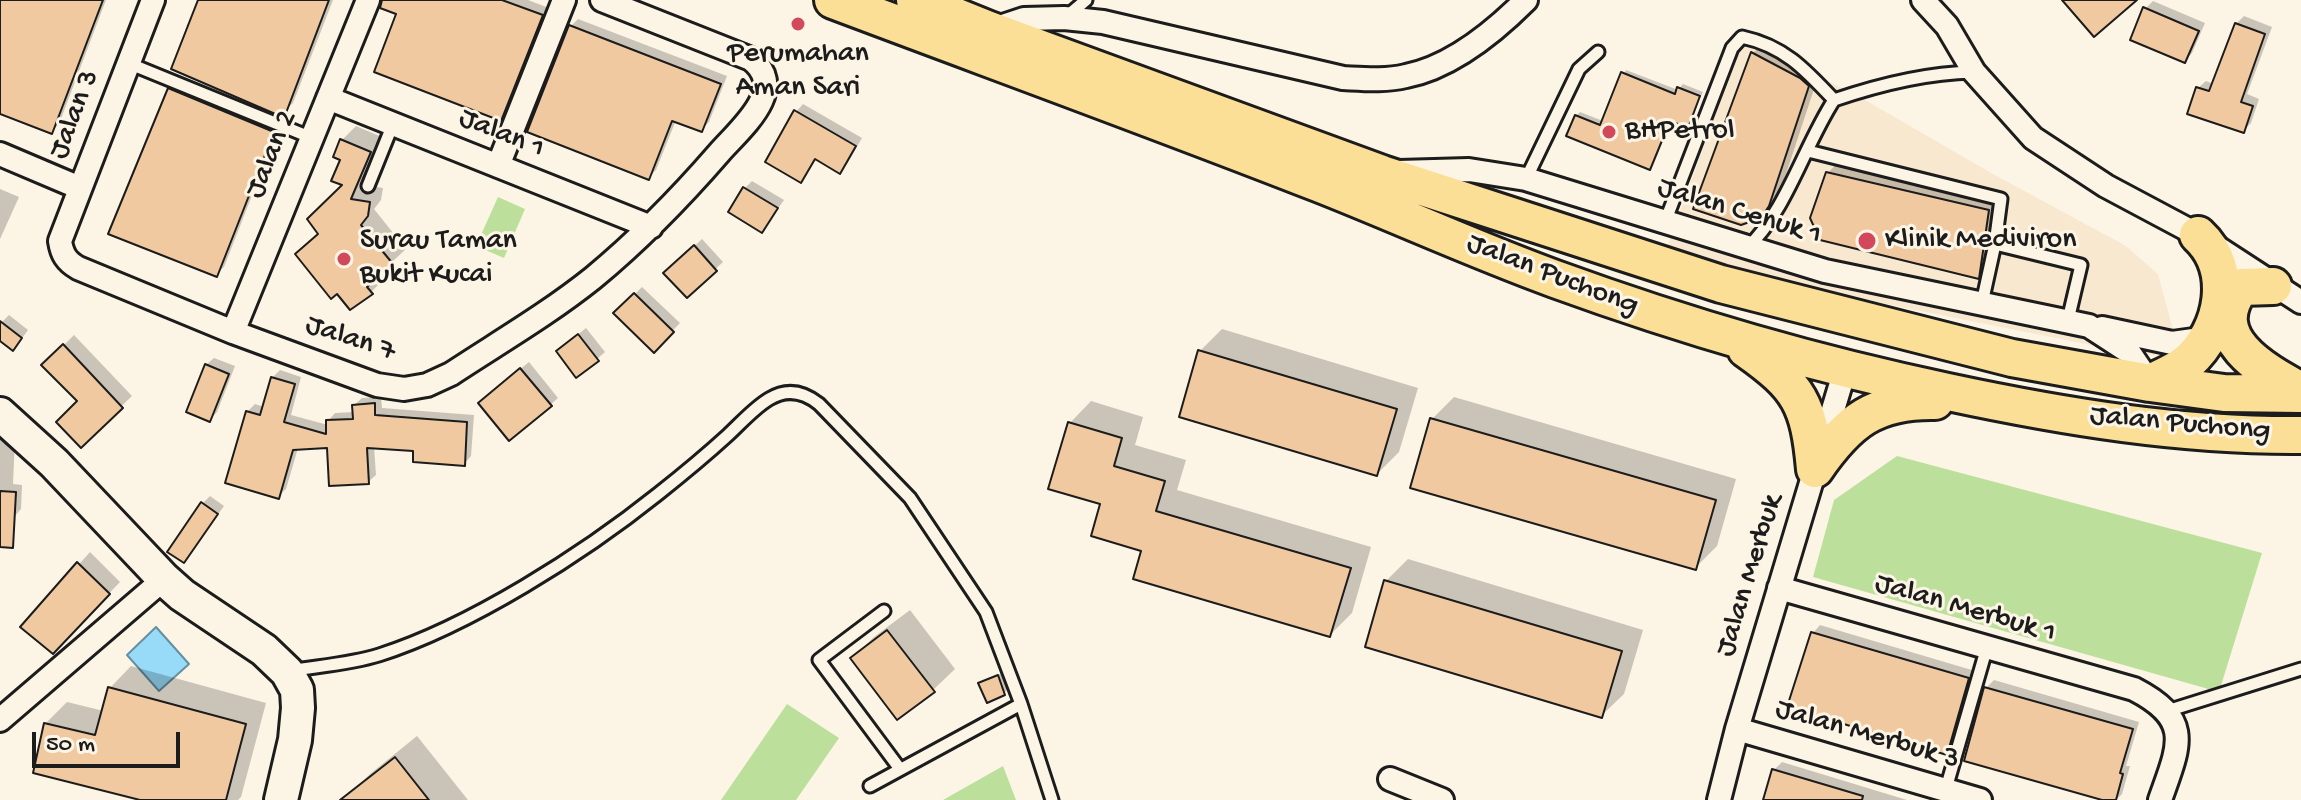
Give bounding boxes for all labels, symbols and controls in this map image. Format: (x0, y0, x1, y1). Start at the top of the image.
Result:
marker: Perumahan Aman Sari (789, 15, 807, 33)
place label: Perumahan Aman Sari (727, 37, 869, 108)
street label: Jalan 3 (43, 65, 109, 165)
street label: Jalan 1 (453, 102, 549, 168)
street label: Jalan 2 (239, 106, 307, 204)
place label: BHPetrol (1625, 114, 1735, 150)
marker: BHPetrol (1600, 123, 1618, 141)
street label: Jalan Cenuk 1 (1653, 171, 1825, 255)
place label: Klinik Mediviron (1885, 223, 2076, 259)
place label: Surau Taman Bukit Kucai (360, 224, 517, 294)
street label: Jalan Puchong (1461, 227, 1643, 325)
marker: Klinik Mediviron (1856, 230, 1878, 252)
marker: Surau Taman Bukit Kucai (335, 250, 353, 268)
street label: Jalan 7 (300, 309, 400, 371)
street label: Jalan Puchong (2088, 399, 2272, 451)
street label: Jalan Merbuk (1709, 491, 1793, 661)
street label: Jalan Merbuk 1 (1870, 567, 2060, 653)
street label: Jalan Merbuk 3 (1771, 693, 1963, 779)
scale bar (36, 716, 184, 766)
text: 50 m (46, 731, 95, 760)

